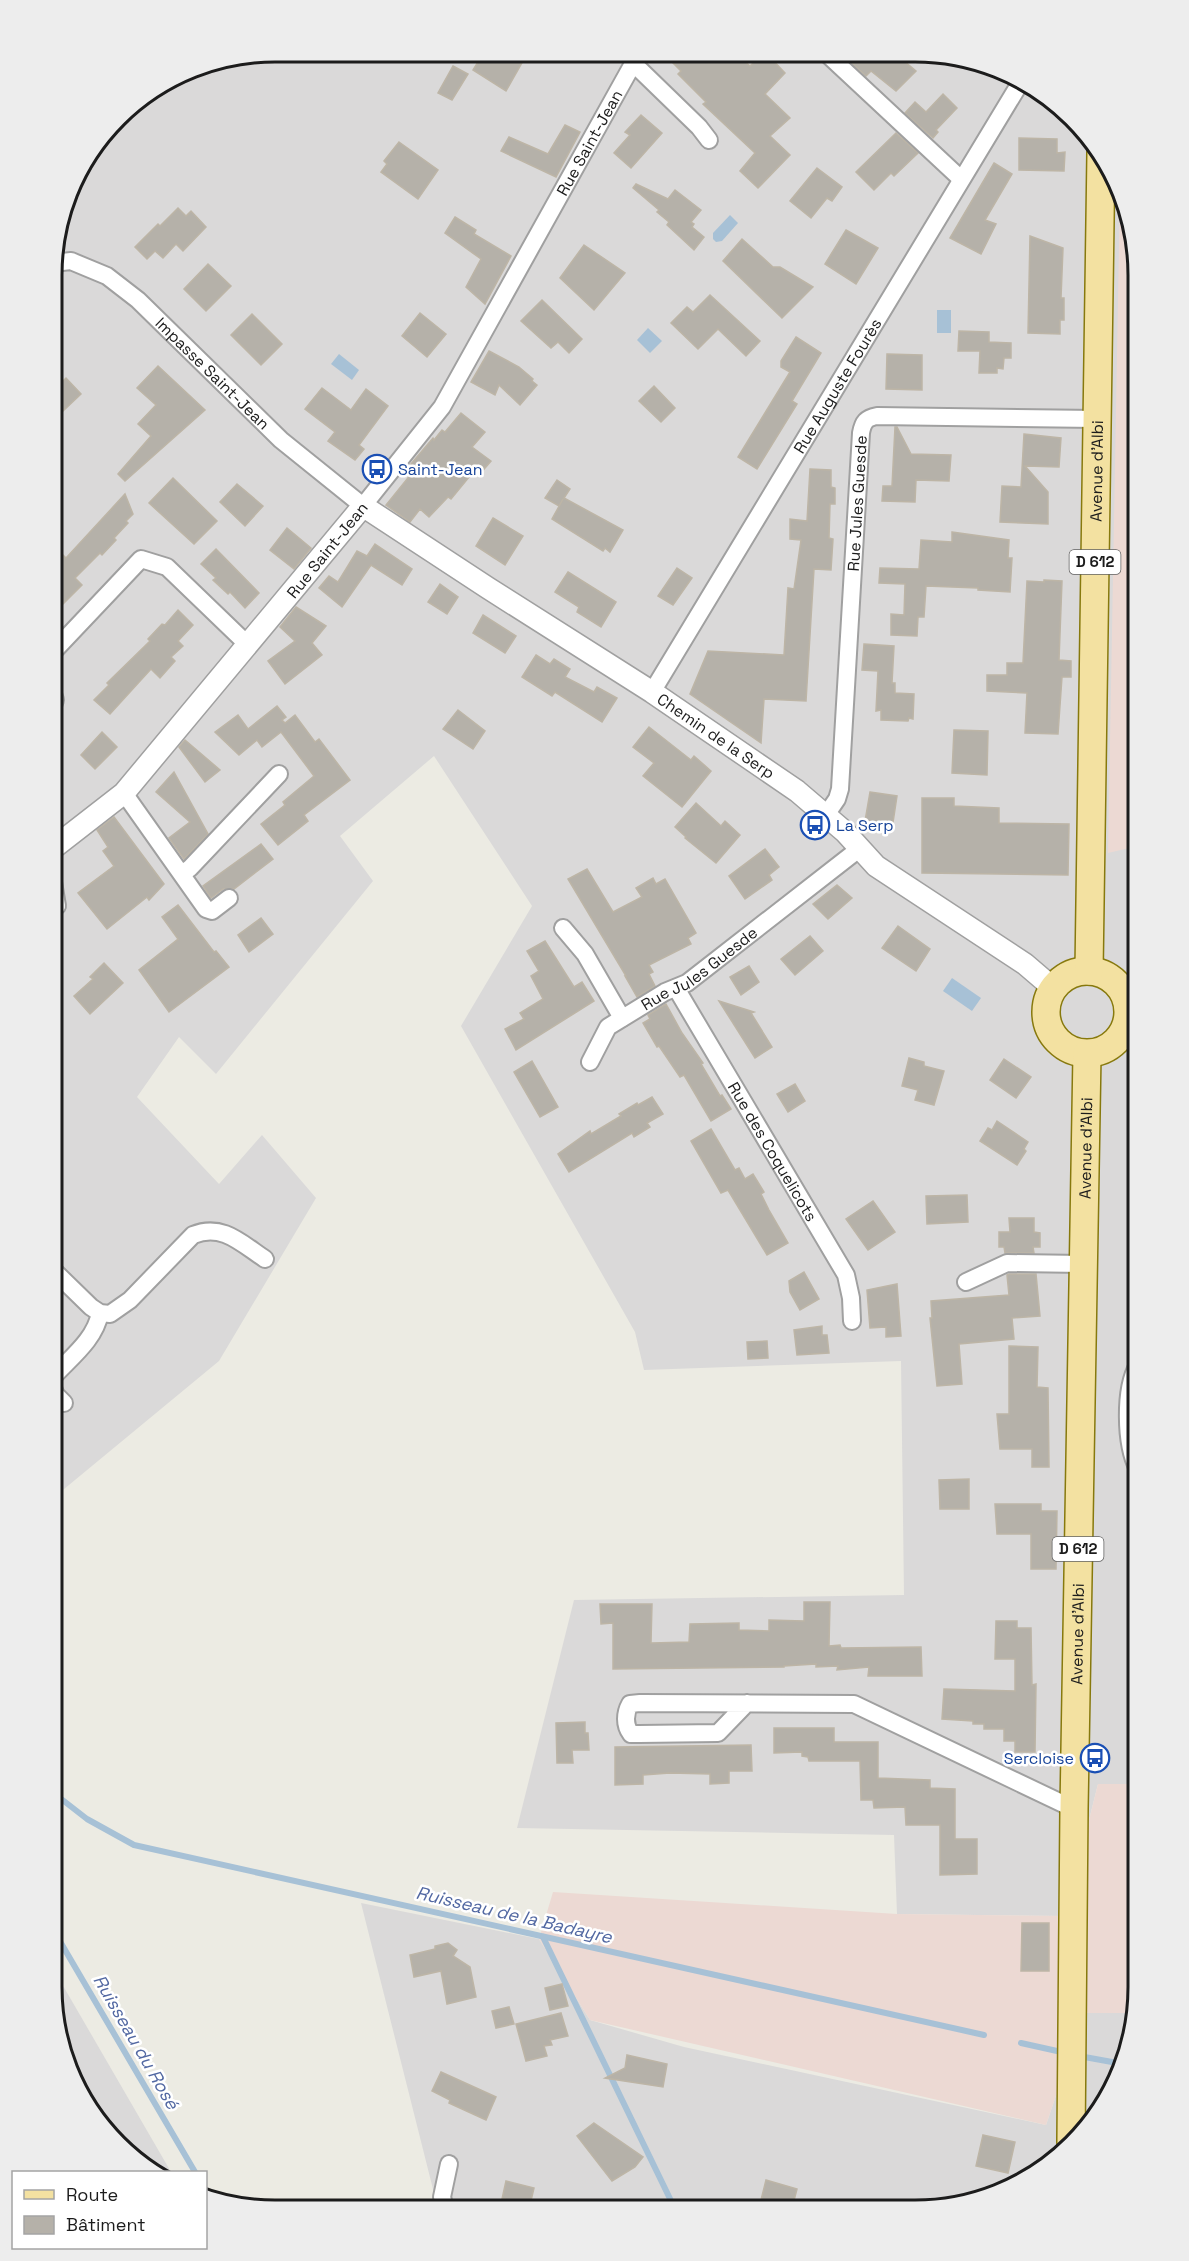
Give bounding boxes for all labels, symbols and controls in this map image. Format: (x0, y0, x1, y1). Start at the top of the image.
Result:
street label: Rue Saint-Jean (552, 86, 627, 199)
street label: Impasse Saint-Jean (151, 313, 274, 434)
street label: Rue Auguste Fourès (789, 315, 886, 457)
street label: Avenue d'Albi (1086, 420, 1108, 522)
street label: Rue Jules Guesde (843, 435, 872, 572)
bus stop icon: Saint-Jean (361, 453, 393, 485)
place label: Saint-Jean (398, 459, 482, 480)
street label: Rue Saint-Jean (282, 498, 373, 603)
road number: D 612 (1070, 550, 1120, 574)
street label: Chemin de la Serp (653, 689, 779, 784)
bus stop icon: La Serp (799, 809, 831, 841)
place label: La Serp (836, 815, 894, 836)
street label: Rue Jules Guesde (637, 922, 762, 1015)
street label: Rue des Coquelicots (723, 1078, 822, 1225)
street label: Avenue d'Albi (1075, 1097, 1097, 1199)
road number: D 612 (1052, 1537, 1104, 1561)
street label: Avenue d'Albi (1066, 1583, 1089, 1685)
bus stop icon: Sercloise (1079, 1742, 1111, 1774)
place label: Sercloise (1004, 1748, 1074, 1769)
water label: Ruisseau de la Badayre (414, 1881, 616, 1949)
water label: Ruisseau du Rosé (88, 1970, 185, 2114)
legend (12, 2171, 207, 2249)
text: Route (66, 2183, 118, 2206)
text: Bâtiment (66, 2213, 146, 2236)

